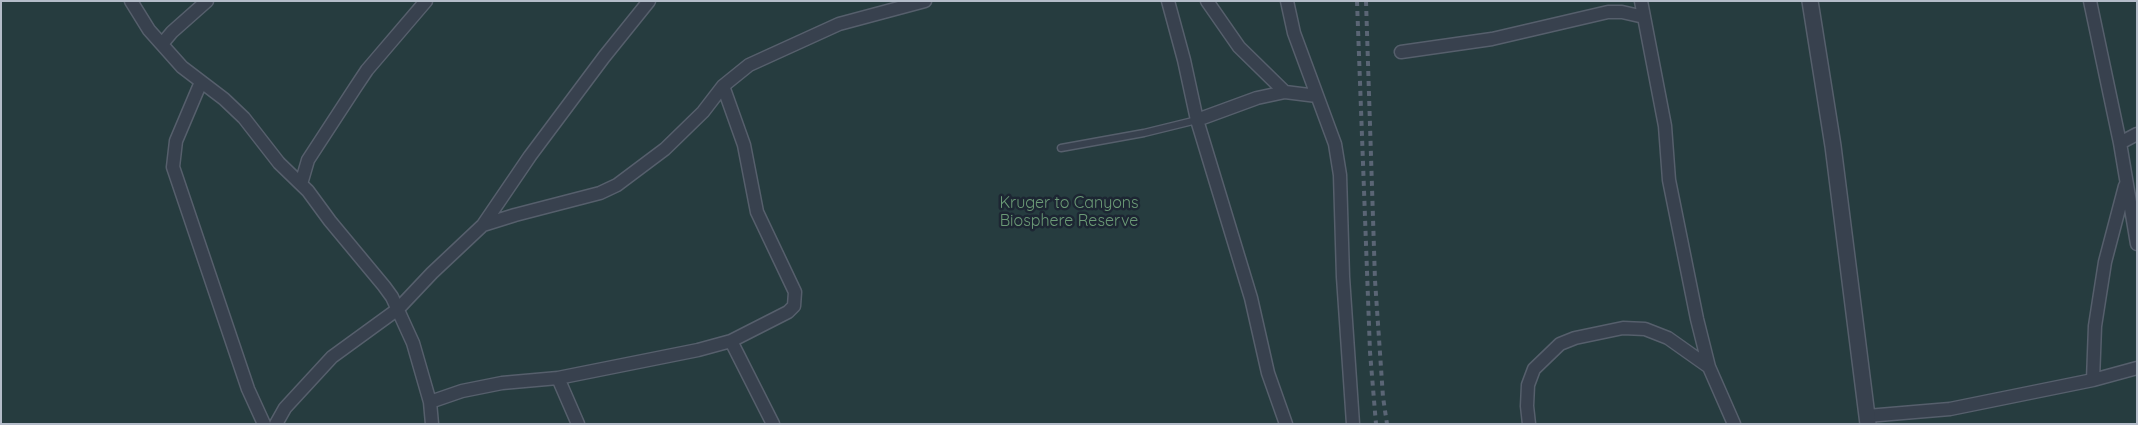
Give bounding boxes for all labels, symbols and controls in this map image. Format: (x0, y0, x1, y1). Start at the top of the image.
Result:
park label: Kruger to Canyons Biosphere Reserve (999, 193, 1139, 231)

